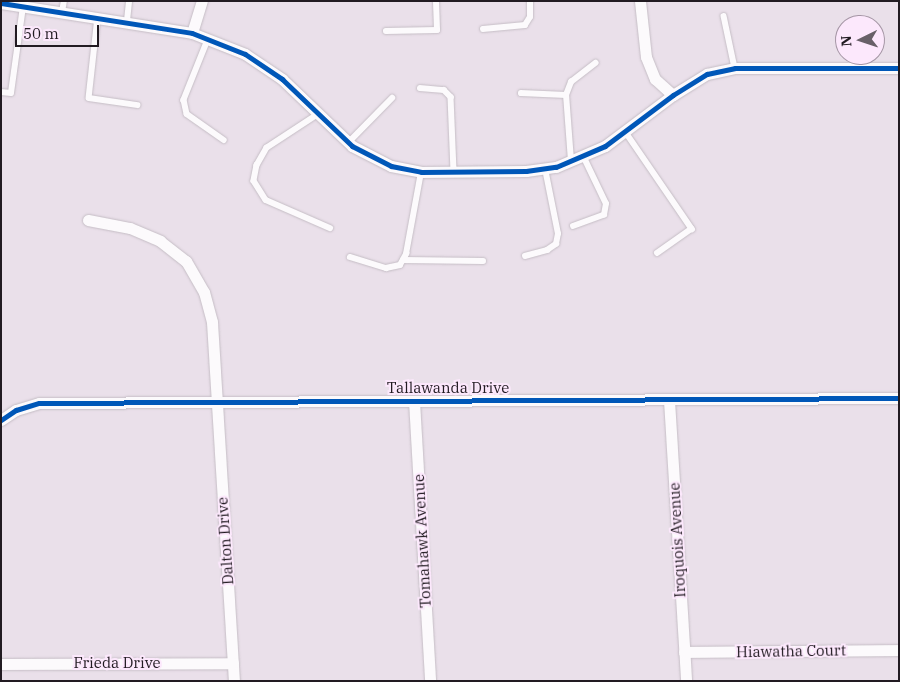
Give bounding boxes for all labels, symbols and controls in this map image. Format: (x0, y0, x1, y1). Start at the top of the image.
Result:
scale bar (18, 15, 101, 47)
north arrow (835, 15, 885, 65)
text: 50 m (23, 24, 59, 43)
text: N (837, 35, 855, 47)
street label: Tallawanda Drive (387, 379, 509, 397)
street label: Tomahawk Avenue (410, 474, 434, 608)
street label: Iroquois Avenue (665, 482, 689, 598)
street label: Dalton Drive (213, 496, 237, 586)
street label: Hiawatha Court (736, 641, 846, 661)
street label: Frieda Drive (73, 654, 161, 672)

